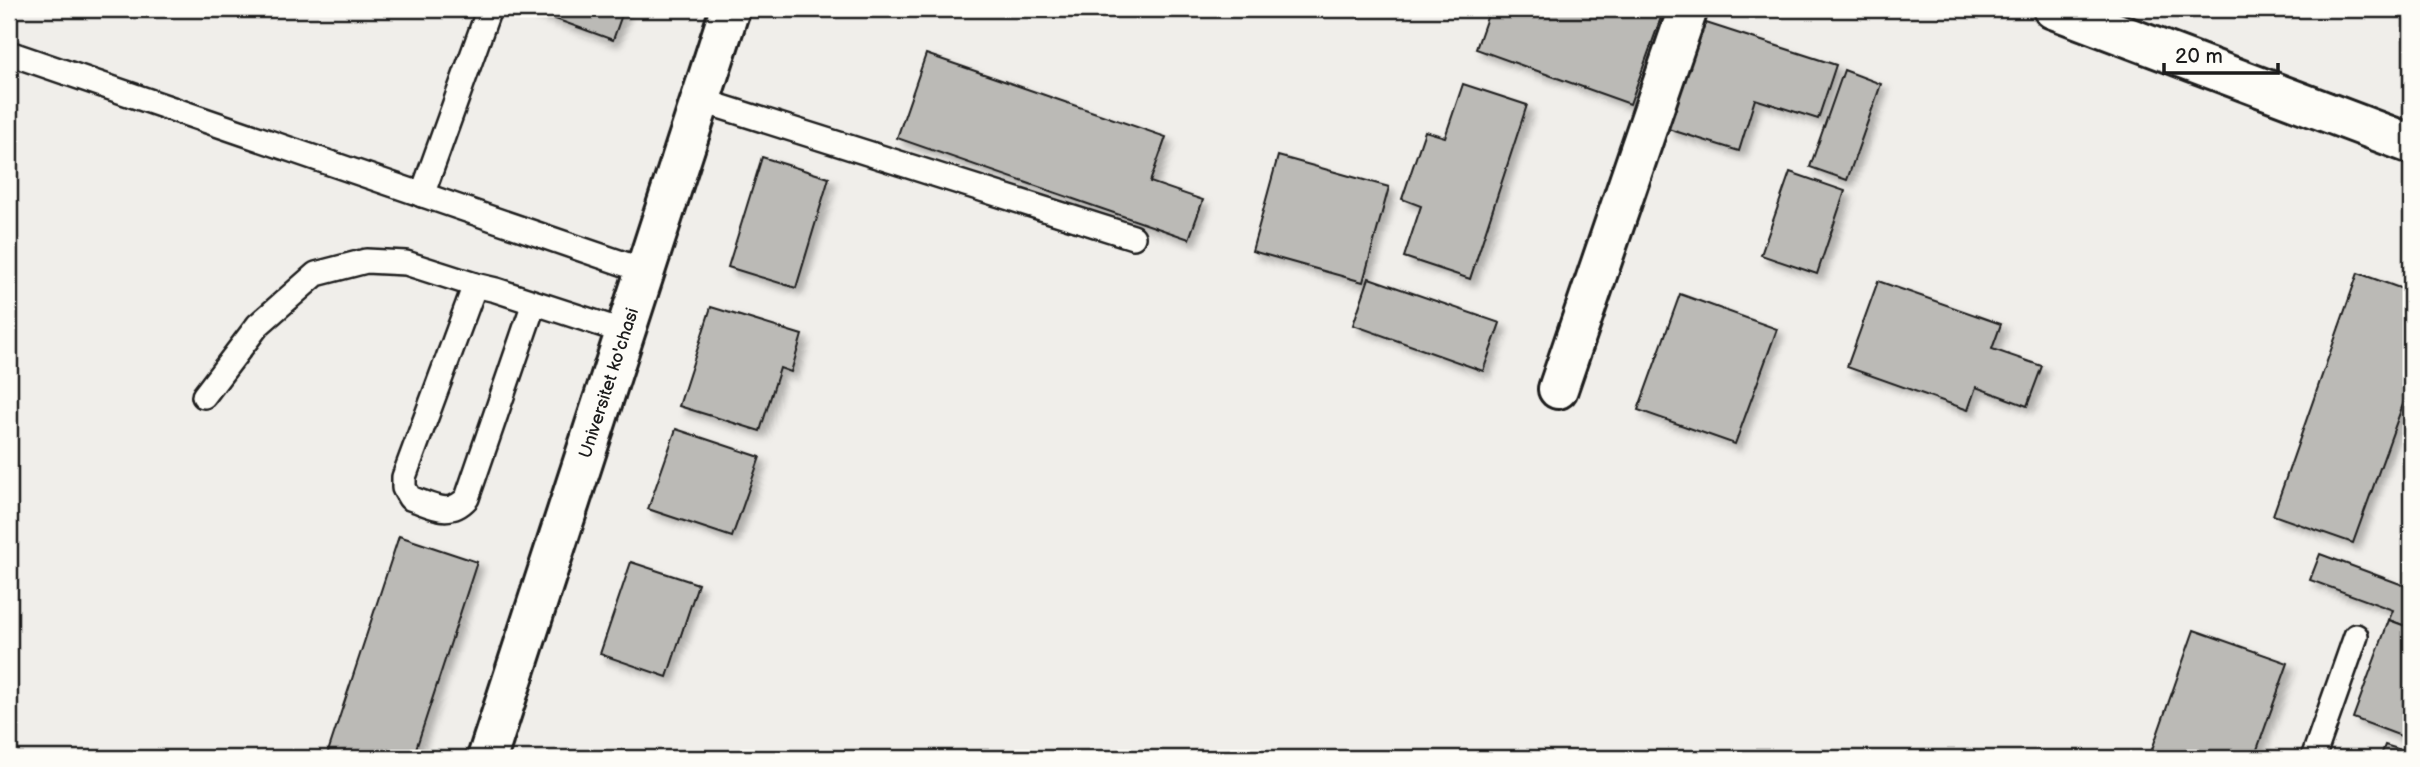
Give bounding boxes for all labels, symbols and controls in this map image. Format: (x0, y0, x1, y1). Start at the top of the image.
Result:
scale bar (2164, 32, 2278, 76)
text: 20 m (2175, 44, 2223, 69)
street label: Universitet ko'chasi (575, 305, 643, 461)

